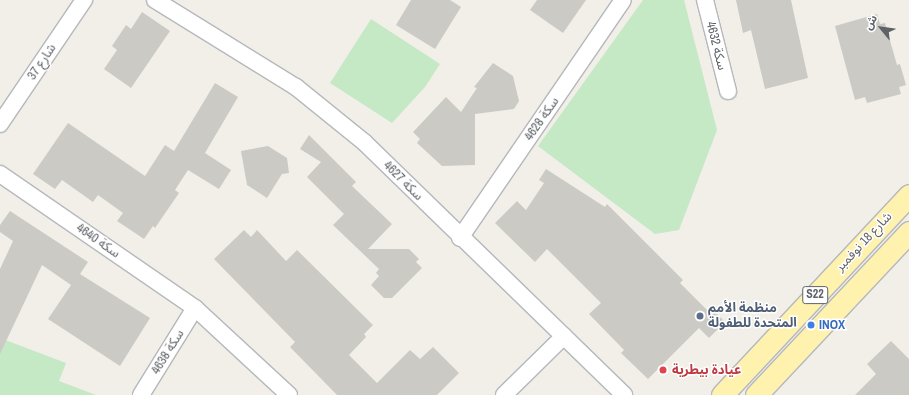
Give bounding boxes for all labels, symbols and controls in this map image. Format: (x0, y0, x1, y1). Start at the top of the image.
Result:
north arrow (861, 8, 901, 48)
text: ش (861, 12, 880, 32)
street label: سكة 4632 (702, 20, 730, 72)
street label: شارع 37 (24, 41, 60, 83)
street label: سكة 4628 (521, 94, 563, 144)
street label: سكة 4627 (380, 158, 426, 204)
street label: شارع 18 نوفمبر (832, 209, 896, 275)
street label: سكة 4640 (73, 220, 123, 262)
road number: S22 (802, 285, 828, 305)
place label: منظمة الأمم المتحدة للطفولة (708, 301, 797, 332)
marker: منظمة الأمم المتحدة للطفولة (695, 311, 705, 321)
place label: INOX (819, 317, 845, 333)
marker: INOX (806, 320, 816, 330)
street label: سكة 4638 (148, 327, 188, 377)
place label: عيادة بيطرية (672, 362, 741, 378)
marker: عيادة بيطرية (657, 364, 669, 376)

